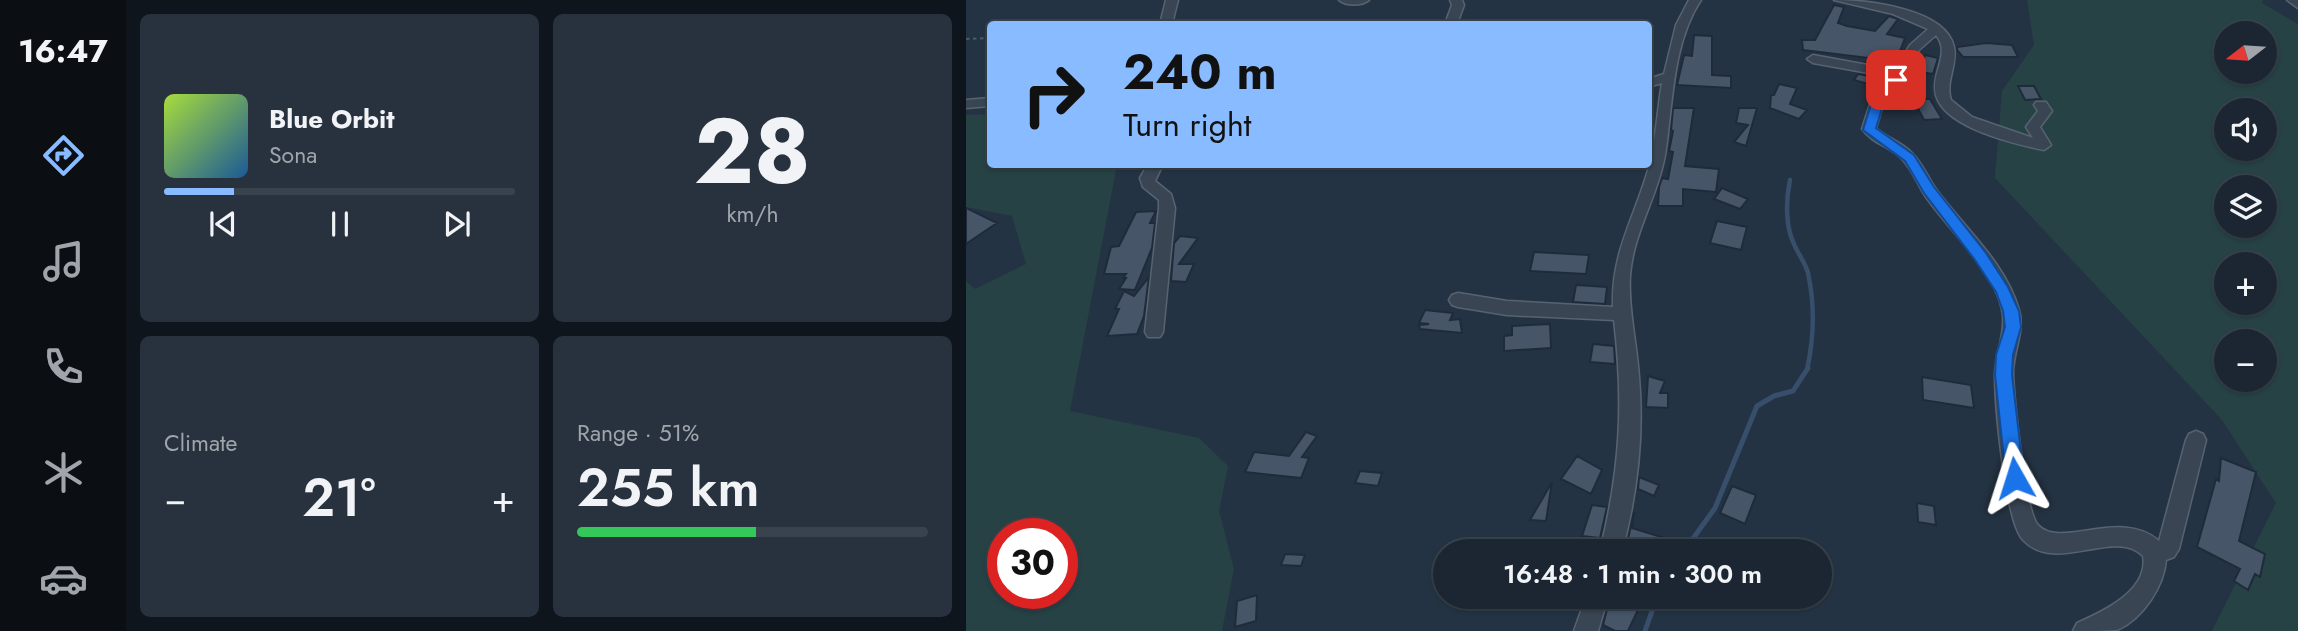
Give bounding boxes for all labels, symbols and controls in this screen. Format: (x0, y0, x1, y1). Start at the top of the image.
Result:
north arrow (2214, 21, 2277, 84)
map controls (2214, 21, 2277, 392)
text: 16:47 (18, 28, 108, 74)
text: 240 m (1123, 37, 1277, 107)
icon: right (1008, 49, 1099, 140)
pin (1866, 50, 1926, 110)
icon: arrive (1877, 61, 1915, 99)
text: 28 (694, 86, 811, 217)
button: sound (2214, 98, 2277, 161)
text: Blue Orbit (269, 100, 394, 138)
text: Turn right (1123, 102, 1252, 148)
icon: directions (39, 131, 88, 180)
text: Sona (269, 138, 317, 172)
button: layers (2214, 175, 2277, 238)
text: km/h (727, 197, 778, 231)
icon: previous (204, 205, 242, 243)
icon: pause (321, 205, 359, 243)
icon: next (438, 205, 476, 243)
icon: music (39, 237, 88, 286)
button: + (2214, 252, 2277, 315)
button: − (2214, 329, 2277, 392)
icon: phone (39, 342, 88, 391)
text: Range · 51% (577, 416, 699, 450)
text: Climate (164, 426, 237, 460)
position arrow (1978, 441, 2052, 515)
icon: climate (39, 448, 88, 497)
text: 255 km (577, 450, 760, 526)
text: 21° (302, 460, 376, 536)
text: − (164, 471, 186, 526)
text: + (492, 471, 515, 526)
speed limit sign: 30 (987, 518, 1078, 609)
icon: car (39, 554, 88, 603)
text: 16:48 · 1 min · 300 m (1503, 555, 1762, 593)

